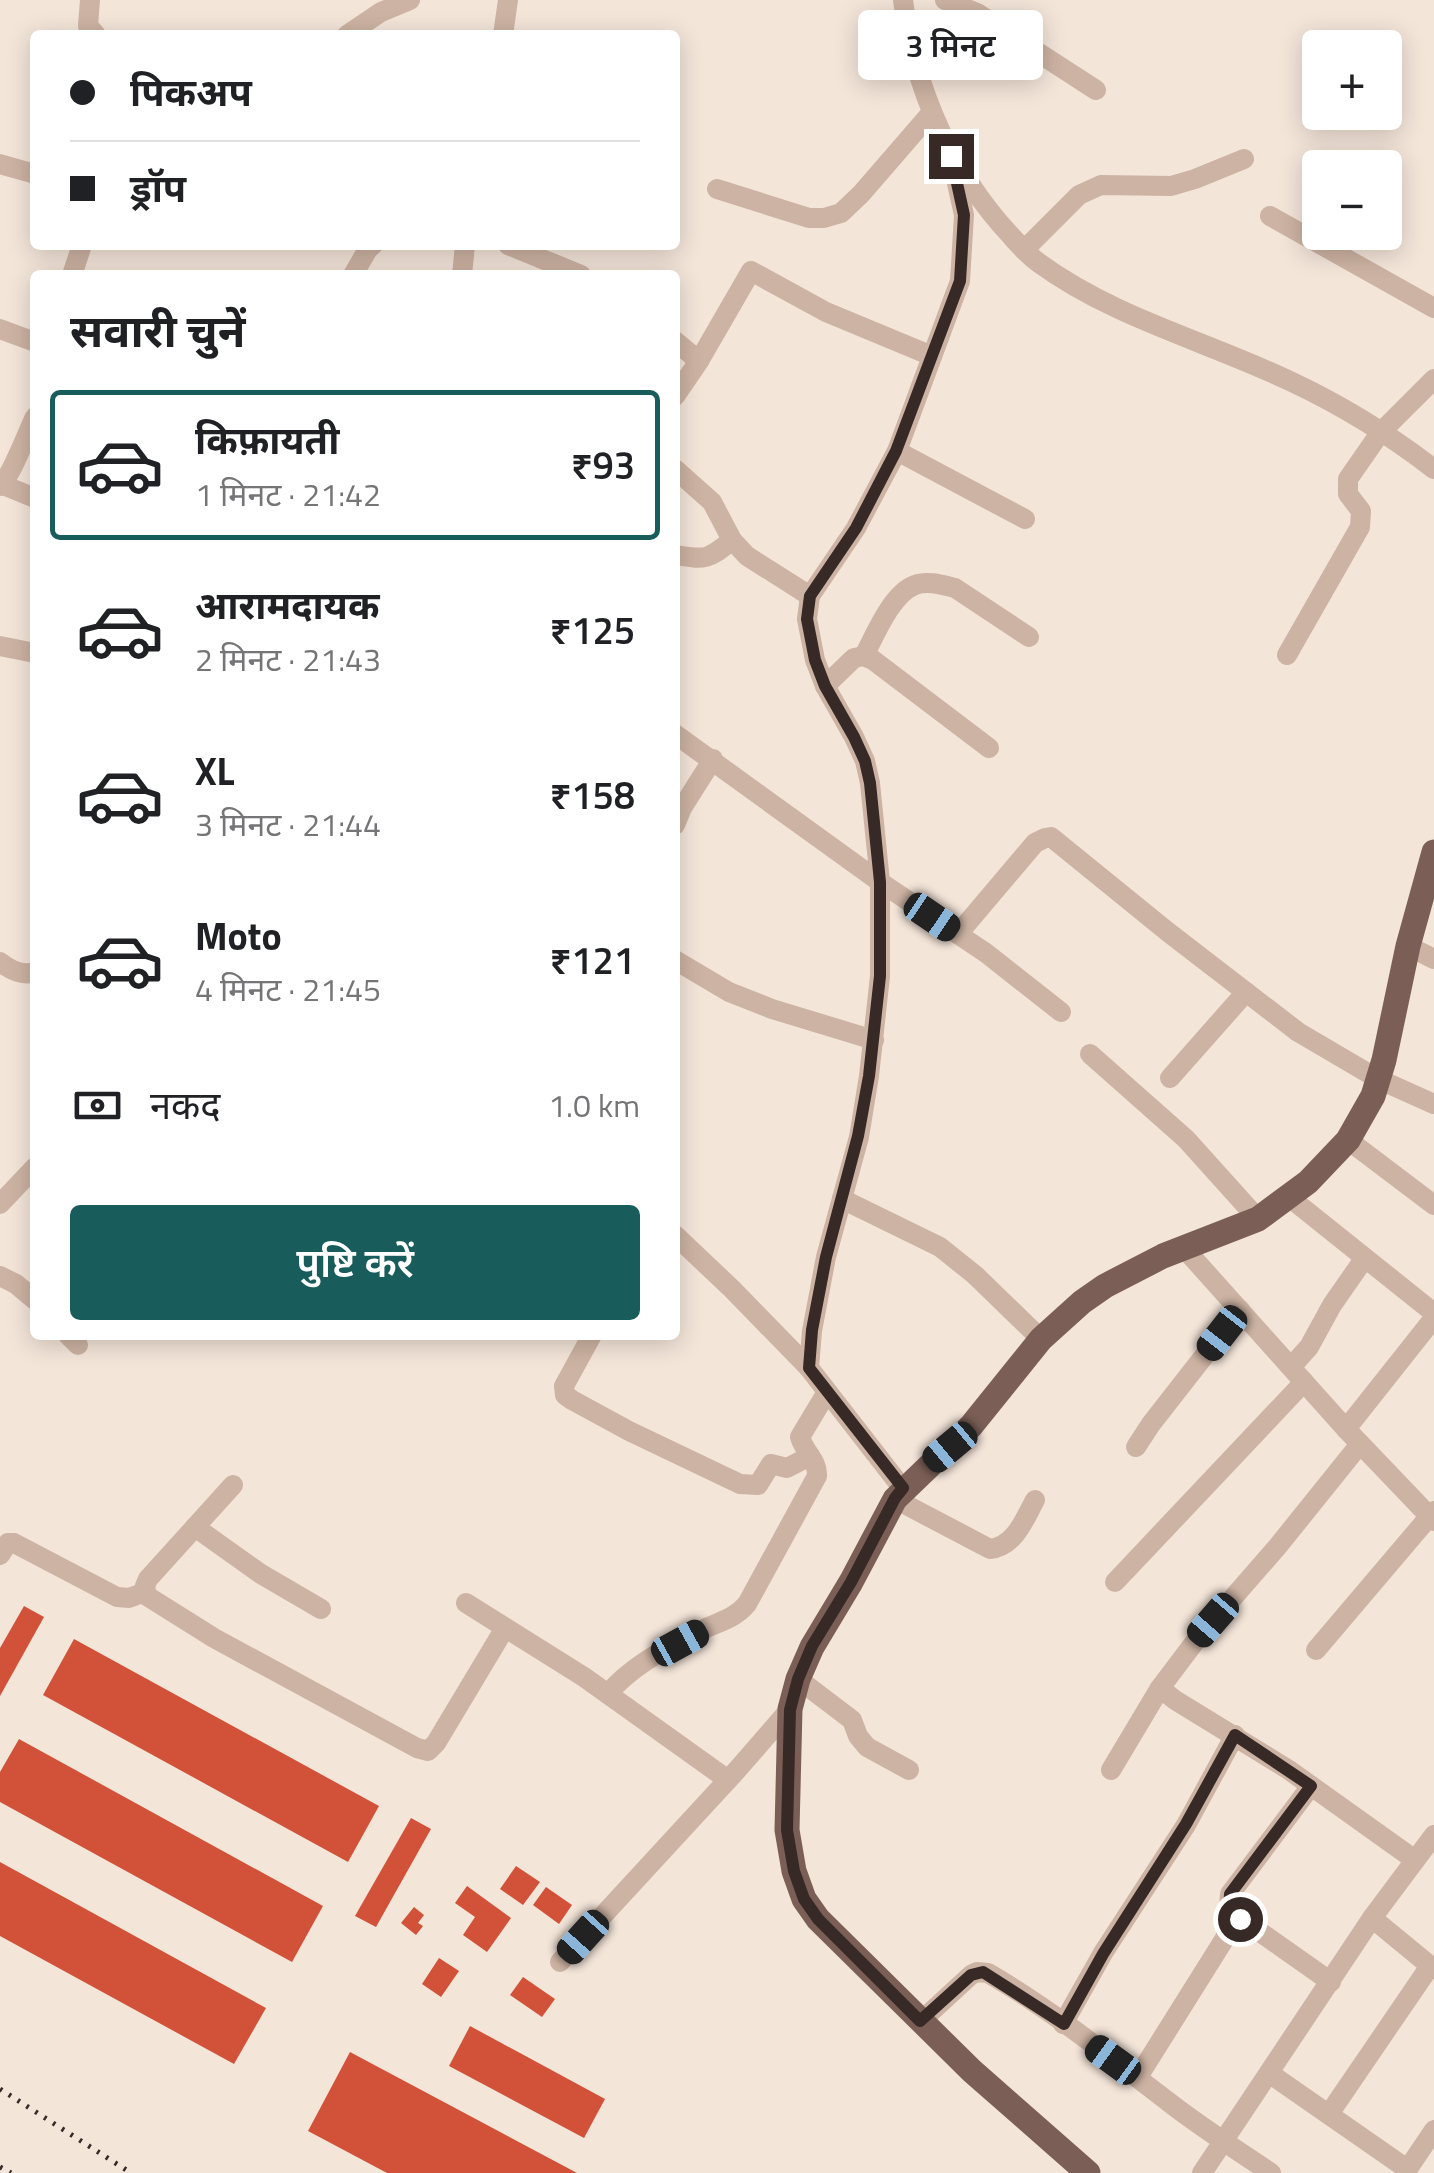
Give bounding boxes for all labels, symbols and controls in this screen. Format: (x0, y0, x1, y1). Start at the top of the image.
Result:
callout: 3 मिनट (858, 11, 1044, 81)
text: 3 मिनट (906, 21, 995, 69)
map controls (1302, 30, 1402, 250)
button: + (1302, 30, 1402, 130)
text: पिकअप (130, 63, 252, 121)
route end (929, 134, 974, 179)
button: − (1302, 150, 1402, 250)
text: ड्रॉप (130, 159, 186, 217)
text: सवारी चुनें (70, 296, 245, 364)
text: किफ़ायती (195, 411, 339, 469)
icon: car (75, 420, 165, 510)
text: ₹93 (571, 436, 635, 494)
text: 1 मिनट · 21:42 (195, 470, 381, 518)
text: आरामदायक (195, 576, 379, 634)
icon: car (75, 585, 165, 675)
text: ₹125 (550, 601, 635, 659)
text: 2 मिनट · 21:43 (195, 635, 381, 683)
text: XL (195, 742, 235, 800)
icon: car (75, 750, 165, 840)
text: ₹158 (550, 766, 635, 824)
text: 3 मिनट · 21:44 (195, 800, 381, 848)
car (899, 888, 965, 946)
text: Moto (195, 907, 282, 965)
icon: car (75, 915, 165, 1005)
text: ₹121 (550, 931, 635, 989)
text: 4 मिनट · 21:45 (195, 965, 381, 1013)
text: नकद (150, 1076, 220, 1134)
icon: cash (70, 1078, 125, 1133)
text: 1.0 km (548, 1081, 640, 1129)
button: पुष्टि करें (70, 1205, 640, 1320)
car (1192, 1300, 1252, 1366)
car (917, 1416, 983, 1478)
car (1182, 1588, 1244, 1652)
car (646, 1615, 714, 1671)
route start (1218, 1897, 1263, 1942)
car (552, 1905, 614, 1969)
car (1080, 2030, 1146, 2090)

